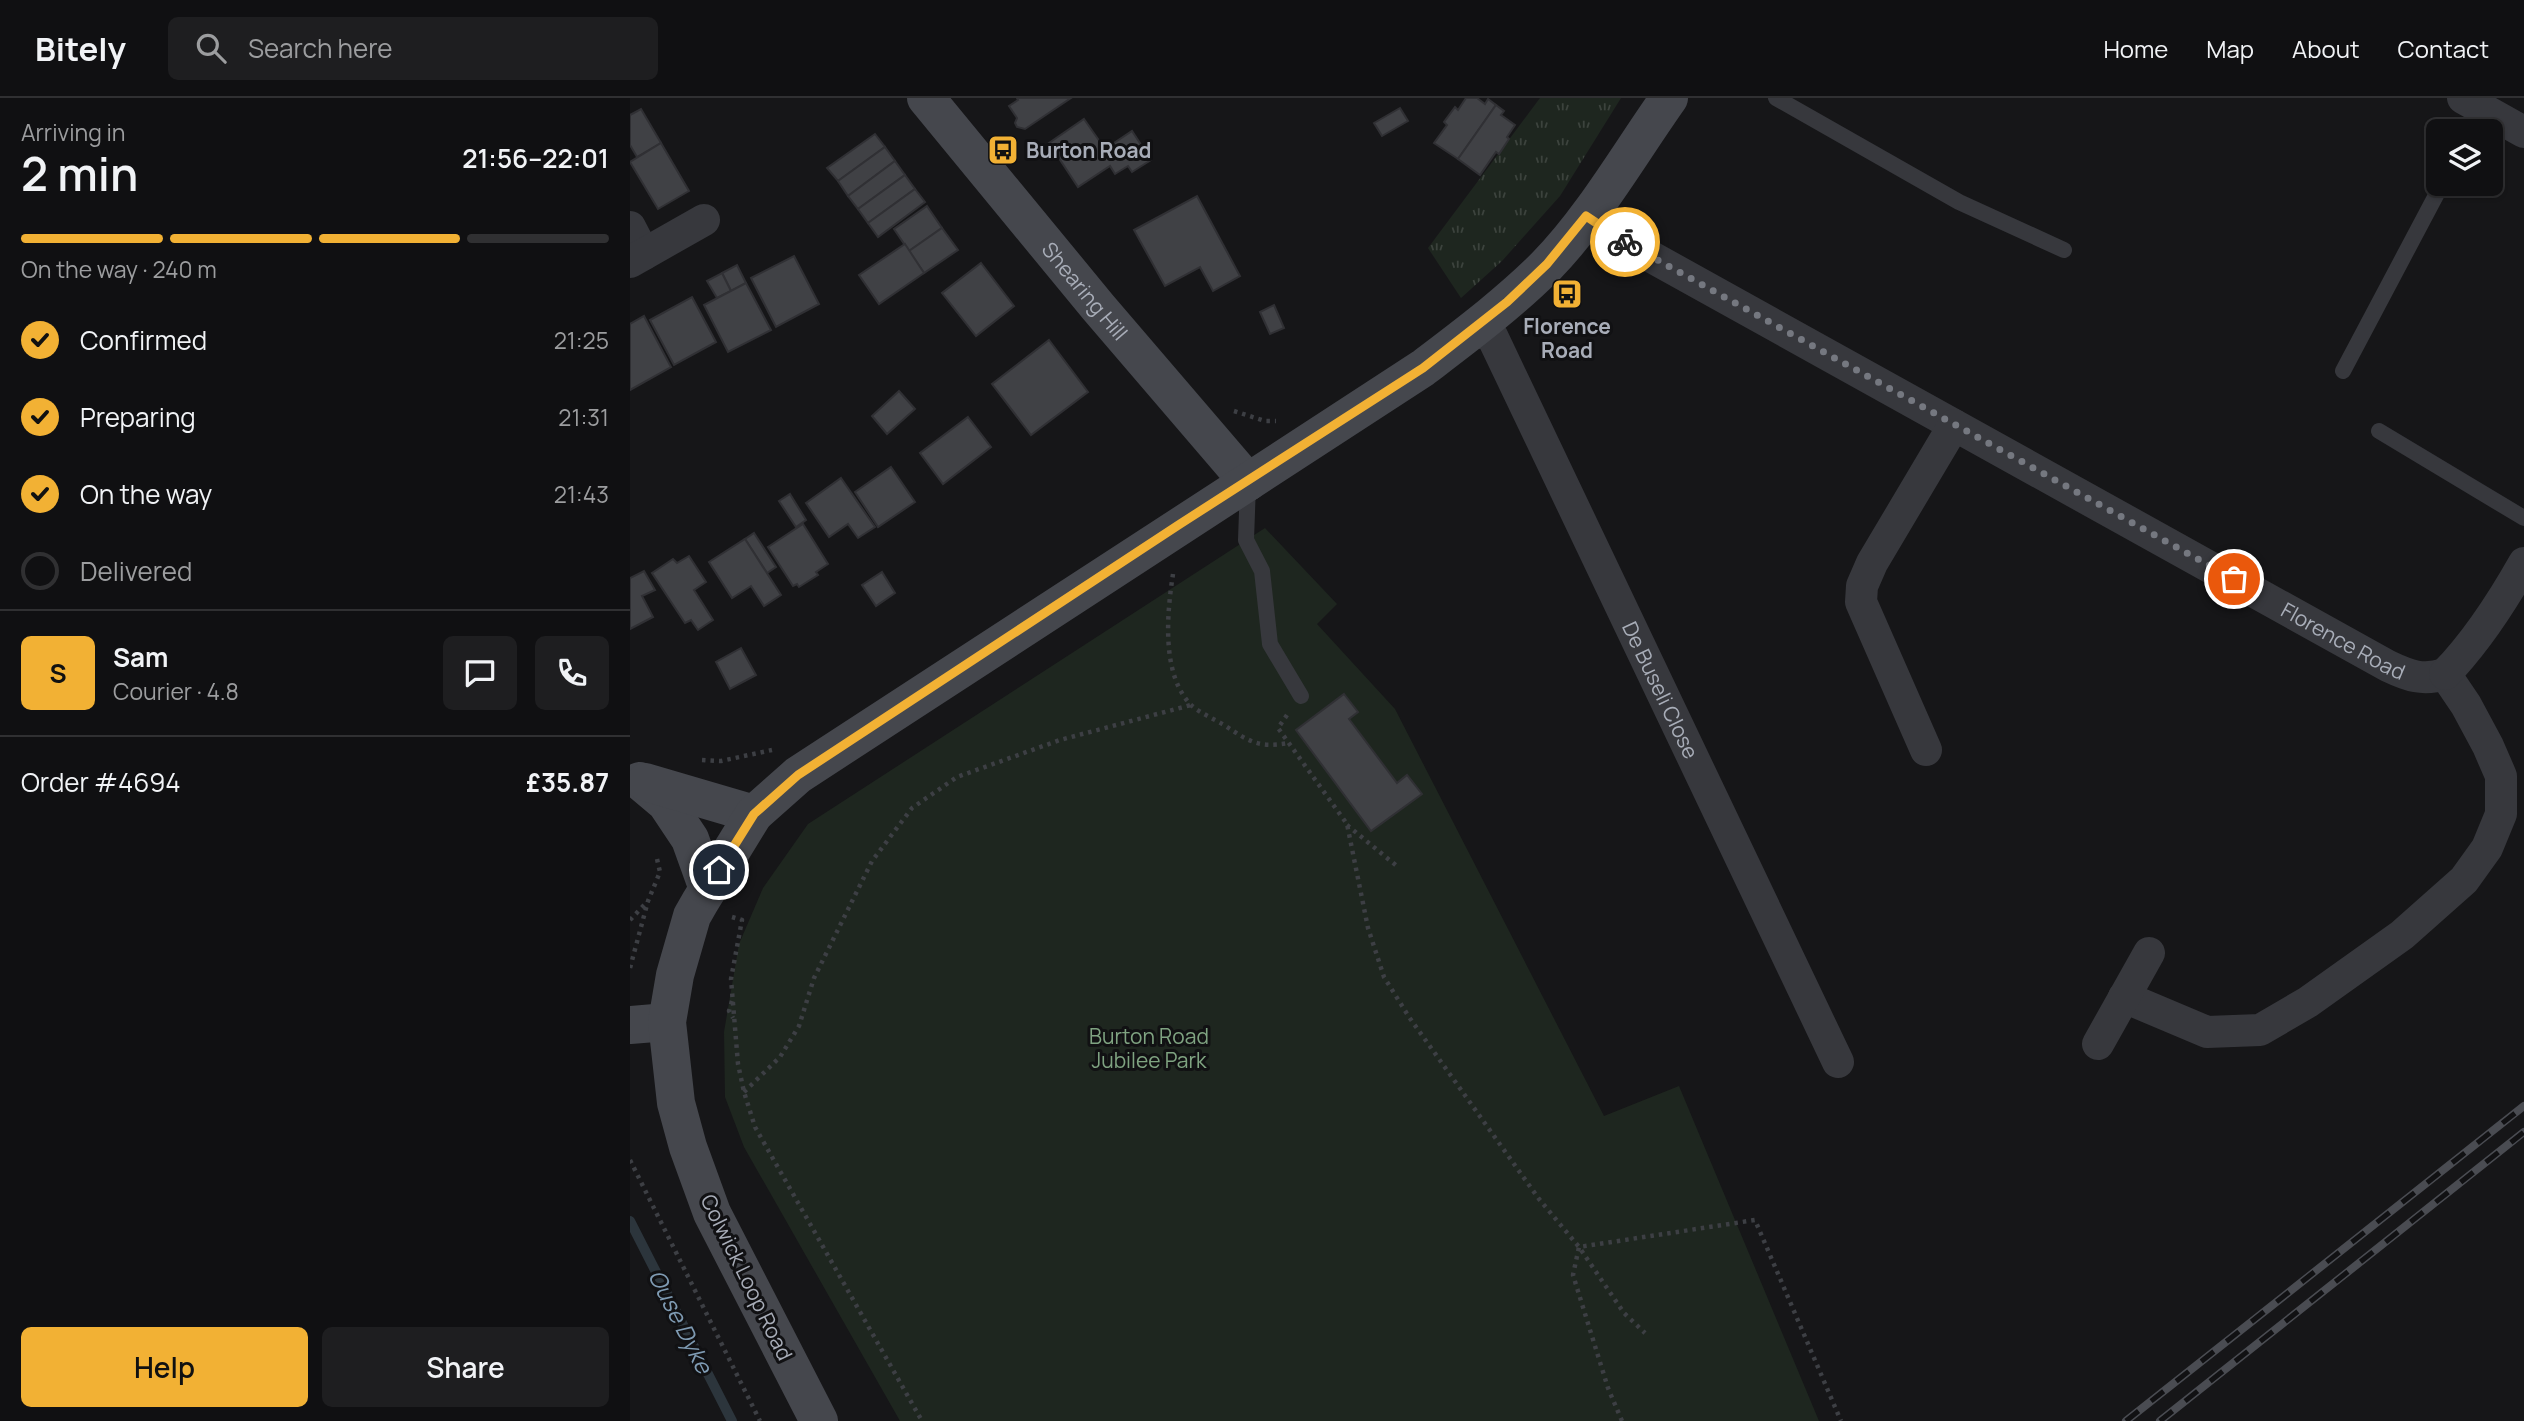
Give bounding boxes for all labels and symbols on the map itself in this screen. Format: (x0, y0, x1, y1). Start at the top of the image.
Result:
bus stop icon: Burton Road (986, 133, 1020, 167)
place label: Burton Road (1026, 136, 1152, 164)
courier (1590, 207, 1660, 277)
street label: Shearing Hill (1036, 236, 1134, 346)
bus stop icon: Florence Road (1550, 277, 1584, 311)
place label: Florence Road (1523, 312, 1611, 364)
pin (2204, 549, 2264, 609)
street label: Florence Road (2276, 596, 2410, 686)
street label: De Buseli Close (1616, 617, 1705, 763)
pin (689, 840, 749, 900)
park label: Burton Road Jubilee Park (1089, 1022, 1209, 1074)
street label: Colwick Loop Road (695, 1189, 799, 1365)
water label: Ouse Dyke (641, 1264, 722, 1380)

